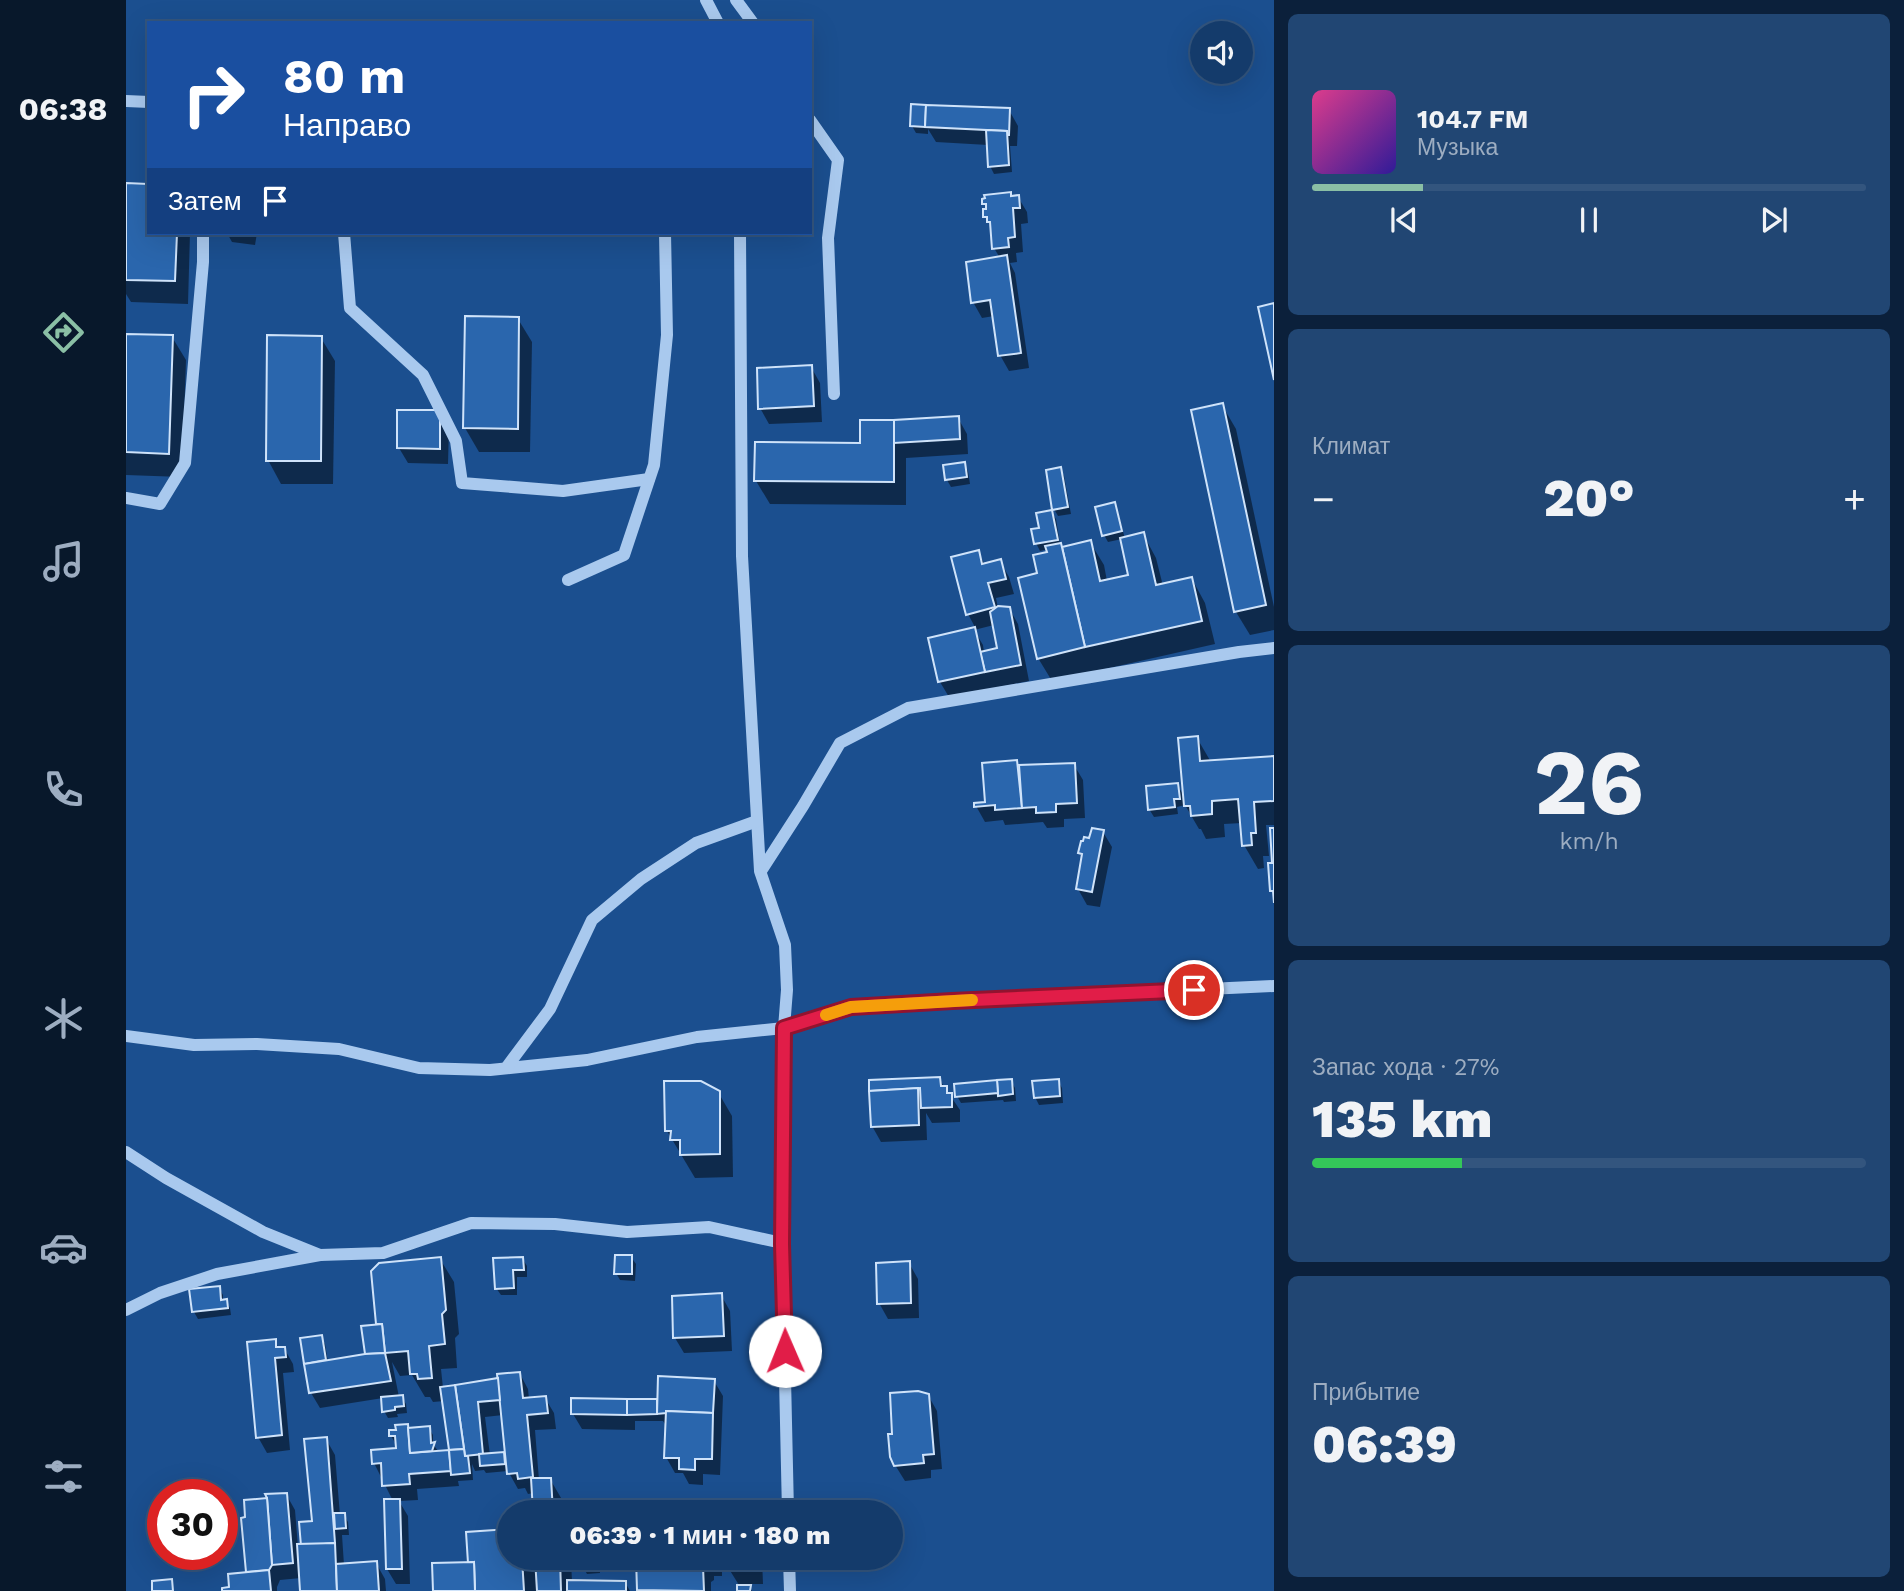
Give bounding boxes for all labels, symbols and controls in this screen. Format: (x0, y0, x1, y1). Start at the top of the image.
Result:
map controls (1190, 21, 1253, 84)
button: sound (1190, 21, 1253, 84)
text: 80 m (283, 47, 405, 105)
icon: right (168, 49, 259, 140)
text: 06:38 (18, 90, 108, 128)
text: 104.7 FM (1417, 104, 1528, 134)
text: Направо (283, 106, 411, 144)
text: Музыка (1417, 134, 1498, 161)
icon: arrive (256, 182, 294, 220)
text: Затем (168, 186, 242, 216)
icon: previous (1385, 201, 1423, 239)
icon: pause (1570, 201, 1608, 239)
icon: next (1755, 201, 1793, 239)
icon: directions (39, 308, 88, 357)
text: Климат (1312, 433, 1390, 460)
text: 20° (1543, 468, 1635, 529)
text: − (1312, 477, 1335, 521)
text: + (1843, 477, 1866, 521)
icon: music (39, 537, 88, 586)
text: 26 (1534, 729, 1644, 836)
icon: phone (39, 765, 88, 814)
text: km/h (1559, 828, 1619, 855)
pin (1164, 960, 1224, 1020)
icon: arrive (1175, 971, 1213, 1009)
icon: climate (39, 994, 88, 1043)
text: Запас хода · 27% (1312, 1054, 1499, 1081)
text: 135 km (1312, 1089, 1493, 1150)
icon: car (39, 1223, 88, 1272)
position arrow (748, 1314, 822, 1388)
text: Прибытие (1312, 1379, 1420, 1406)
text: 06:39 (1312, 1414, 1457, 1475)
icon: filters (39, 1452, 88, 1501)
speed limit sign: 30 (147, 1479, 238, 1570)
text: 06:39 · 1 мин · 180 m (570, 1520, 830, 1550)

